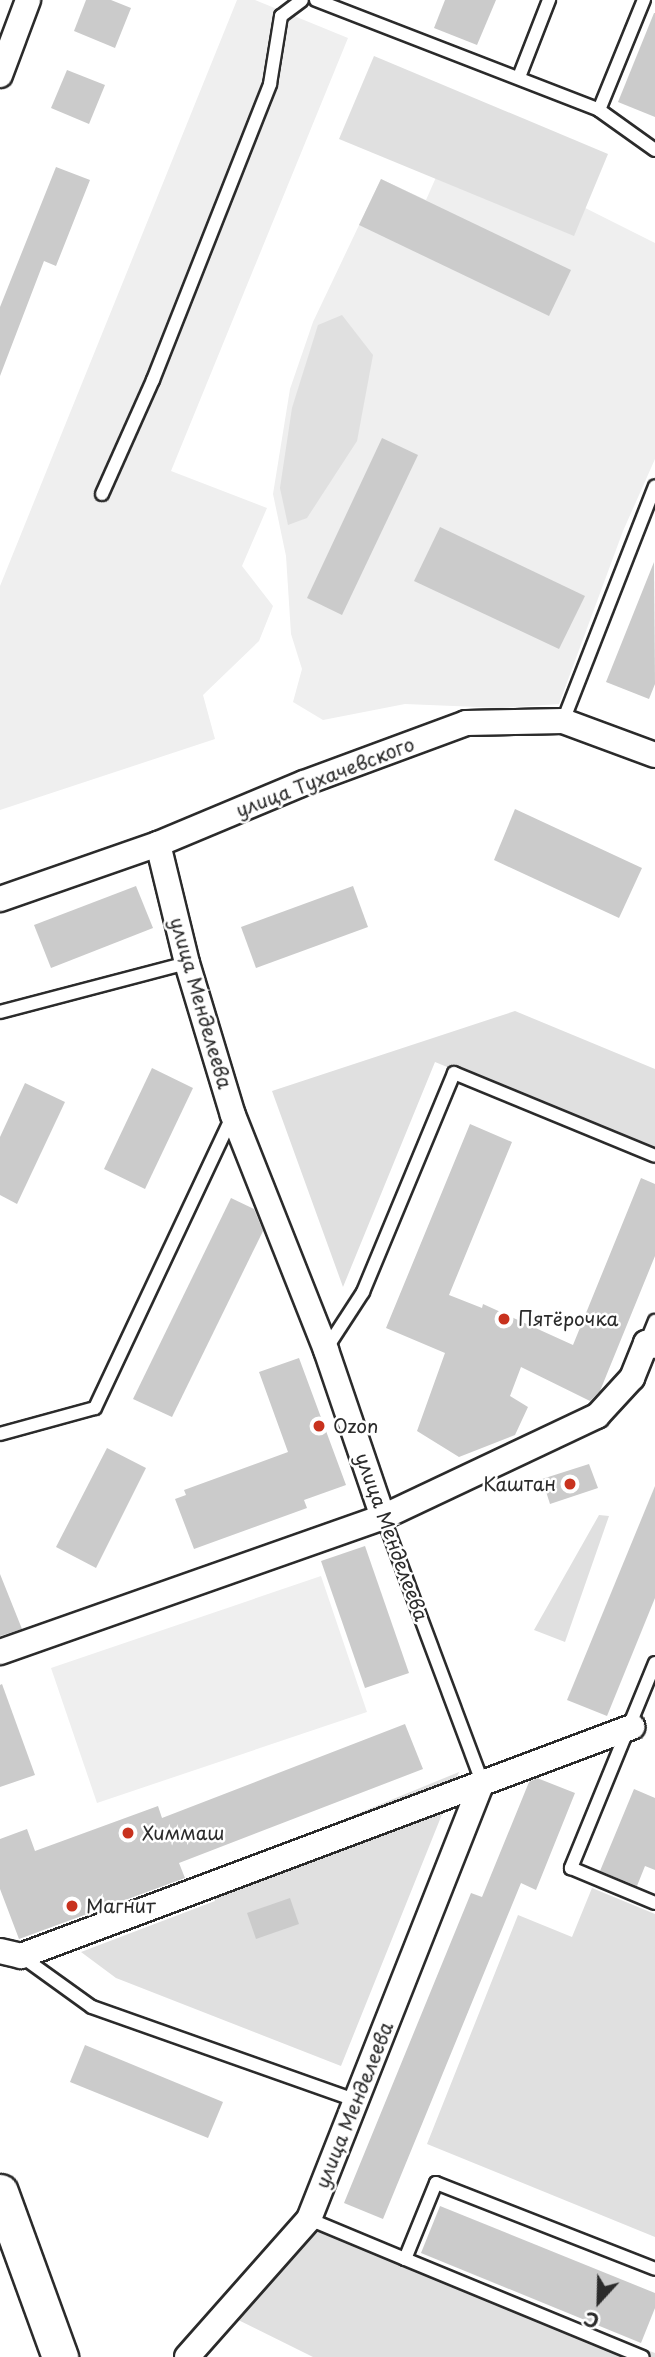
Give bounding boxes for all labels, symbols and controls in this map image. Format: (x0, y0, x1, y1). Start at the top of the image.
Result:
street label: улица Тухачевского (232, 732, 418, 822)
street label: улица Менделеева (166, 914, 236, 1092)
place label: Пятёрочка (518, 1308, 619, 1330)
marker: Пятёрочка (496, 1311, 512, 1327)
place label: Ozon (333, 1415, 378, 1437)
marker: Ozon (311, 1418, 327, 1434)
street label: улица Менделеева (351, 1450, 433, 1624)
place label: Каштан (483, 1473, 556, 1495)
marker: Каштан (562, 1476, 578, 1492)
place label: Химмаш (142, 1822, 224, 1844)
marker: Химмаш (120, 1825, 136, 1841)
place label: Магнит (86, 1895, 156, 1917)
marker: Магнит (64, 1898, 80, 1914)
street label: улица Менделеева (310, 2018, 398, 2192)
north arrow (564, 2266, 634, 2336)
text: С (579, 2305, 603, 2336)

